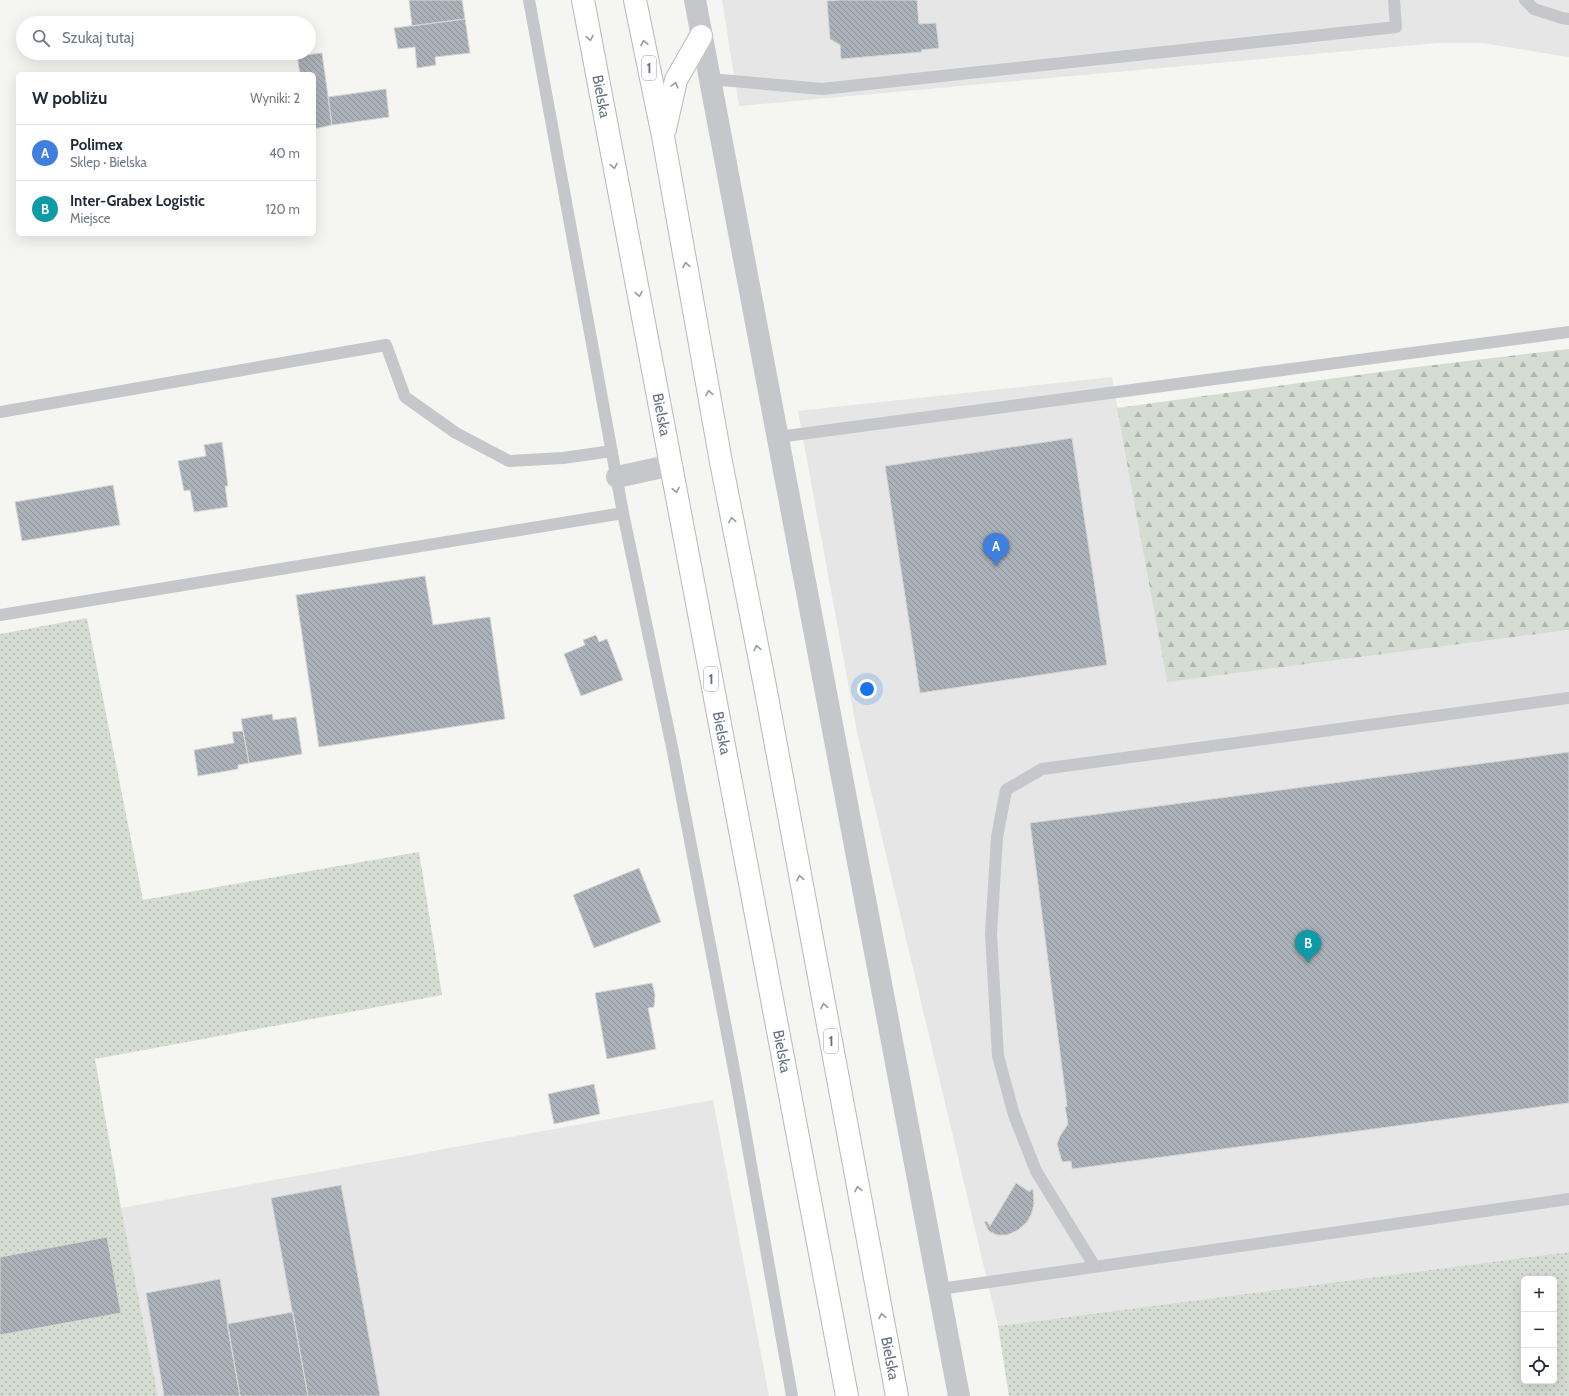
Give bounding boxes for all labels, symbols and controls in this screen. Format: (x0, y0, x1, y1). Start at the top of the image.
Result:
search box (16, 16, 316, 60)
icon: search (30, 27, 52, 49)
text: Szukaj tutaj (62, 29, 134, 47)
one-way arrow (585, 35, 594, 41)
one-way arrow (640, 40, 648, 47)
road number: 1 (642, 56, 656, 80)
street label: Bielska (588, 73, 614, 120)
one-way arrow (670, 81, 679, 88)
text: W pobliżu (32, 88, 107, 108)
text: Wyniki: 2 (250, 90, 300, 106)
text: Polimex (70, 136, 123, 154)
text: A (41, 145, 49, 161)
text: 40 m (269, 145, 300, 161)
text: Sklep · Bielska (70, 154, 147, 170)
one-way arrow (610, 163, 618, 169)
text: Inter-Grabex Logistic (70, 192, 205, 210)
text: B (41, 201, 49, 217)
text: 120 m (266, 201, 300, 217)
text: Miejsce (70, 210, 110, 226)
one-way arrow (682, 261, 691, 268)
one-way arrow (634, 291, 643, 297)
one-way arrow (705, 389, 714, 396)
street label: Bielska (649, 392, 674, 438)
one-way arrow (672, 487, 680, 493)
one-way arrow (729, 517, 737, 523)
pin: A (983, 533, 1009, 566)
one-way arrow (754, 645, 762, 651)
road number: 1 (704, 667, 718, 691)
your location (857, 679, 877, 699)
street label: Bielska (709, 710, 735, 757)
one-way arrow (797, 875, 805, 881)
pin: B (1295, 930, 1321, 963)
one-way arrow (821, 1003, 829, 1009)
street label: Bielska (769, 1028, 795, 1075)
road number: 1 (824, 1029, 838, 1053)
one-way arrow (855, 1186, 863, 1192)
map controls (1521, 1276, 1557, 1384)
button: + (1521, 1276, 1557, 1312)
button: − (1521, 1312, 1557, 1348)
one-way arrow (879, 1313, 887, 1320)
street label: Bielska (877, 1335, 903, 1382)
button: locate (1521, 1348, 1557, 1384)

